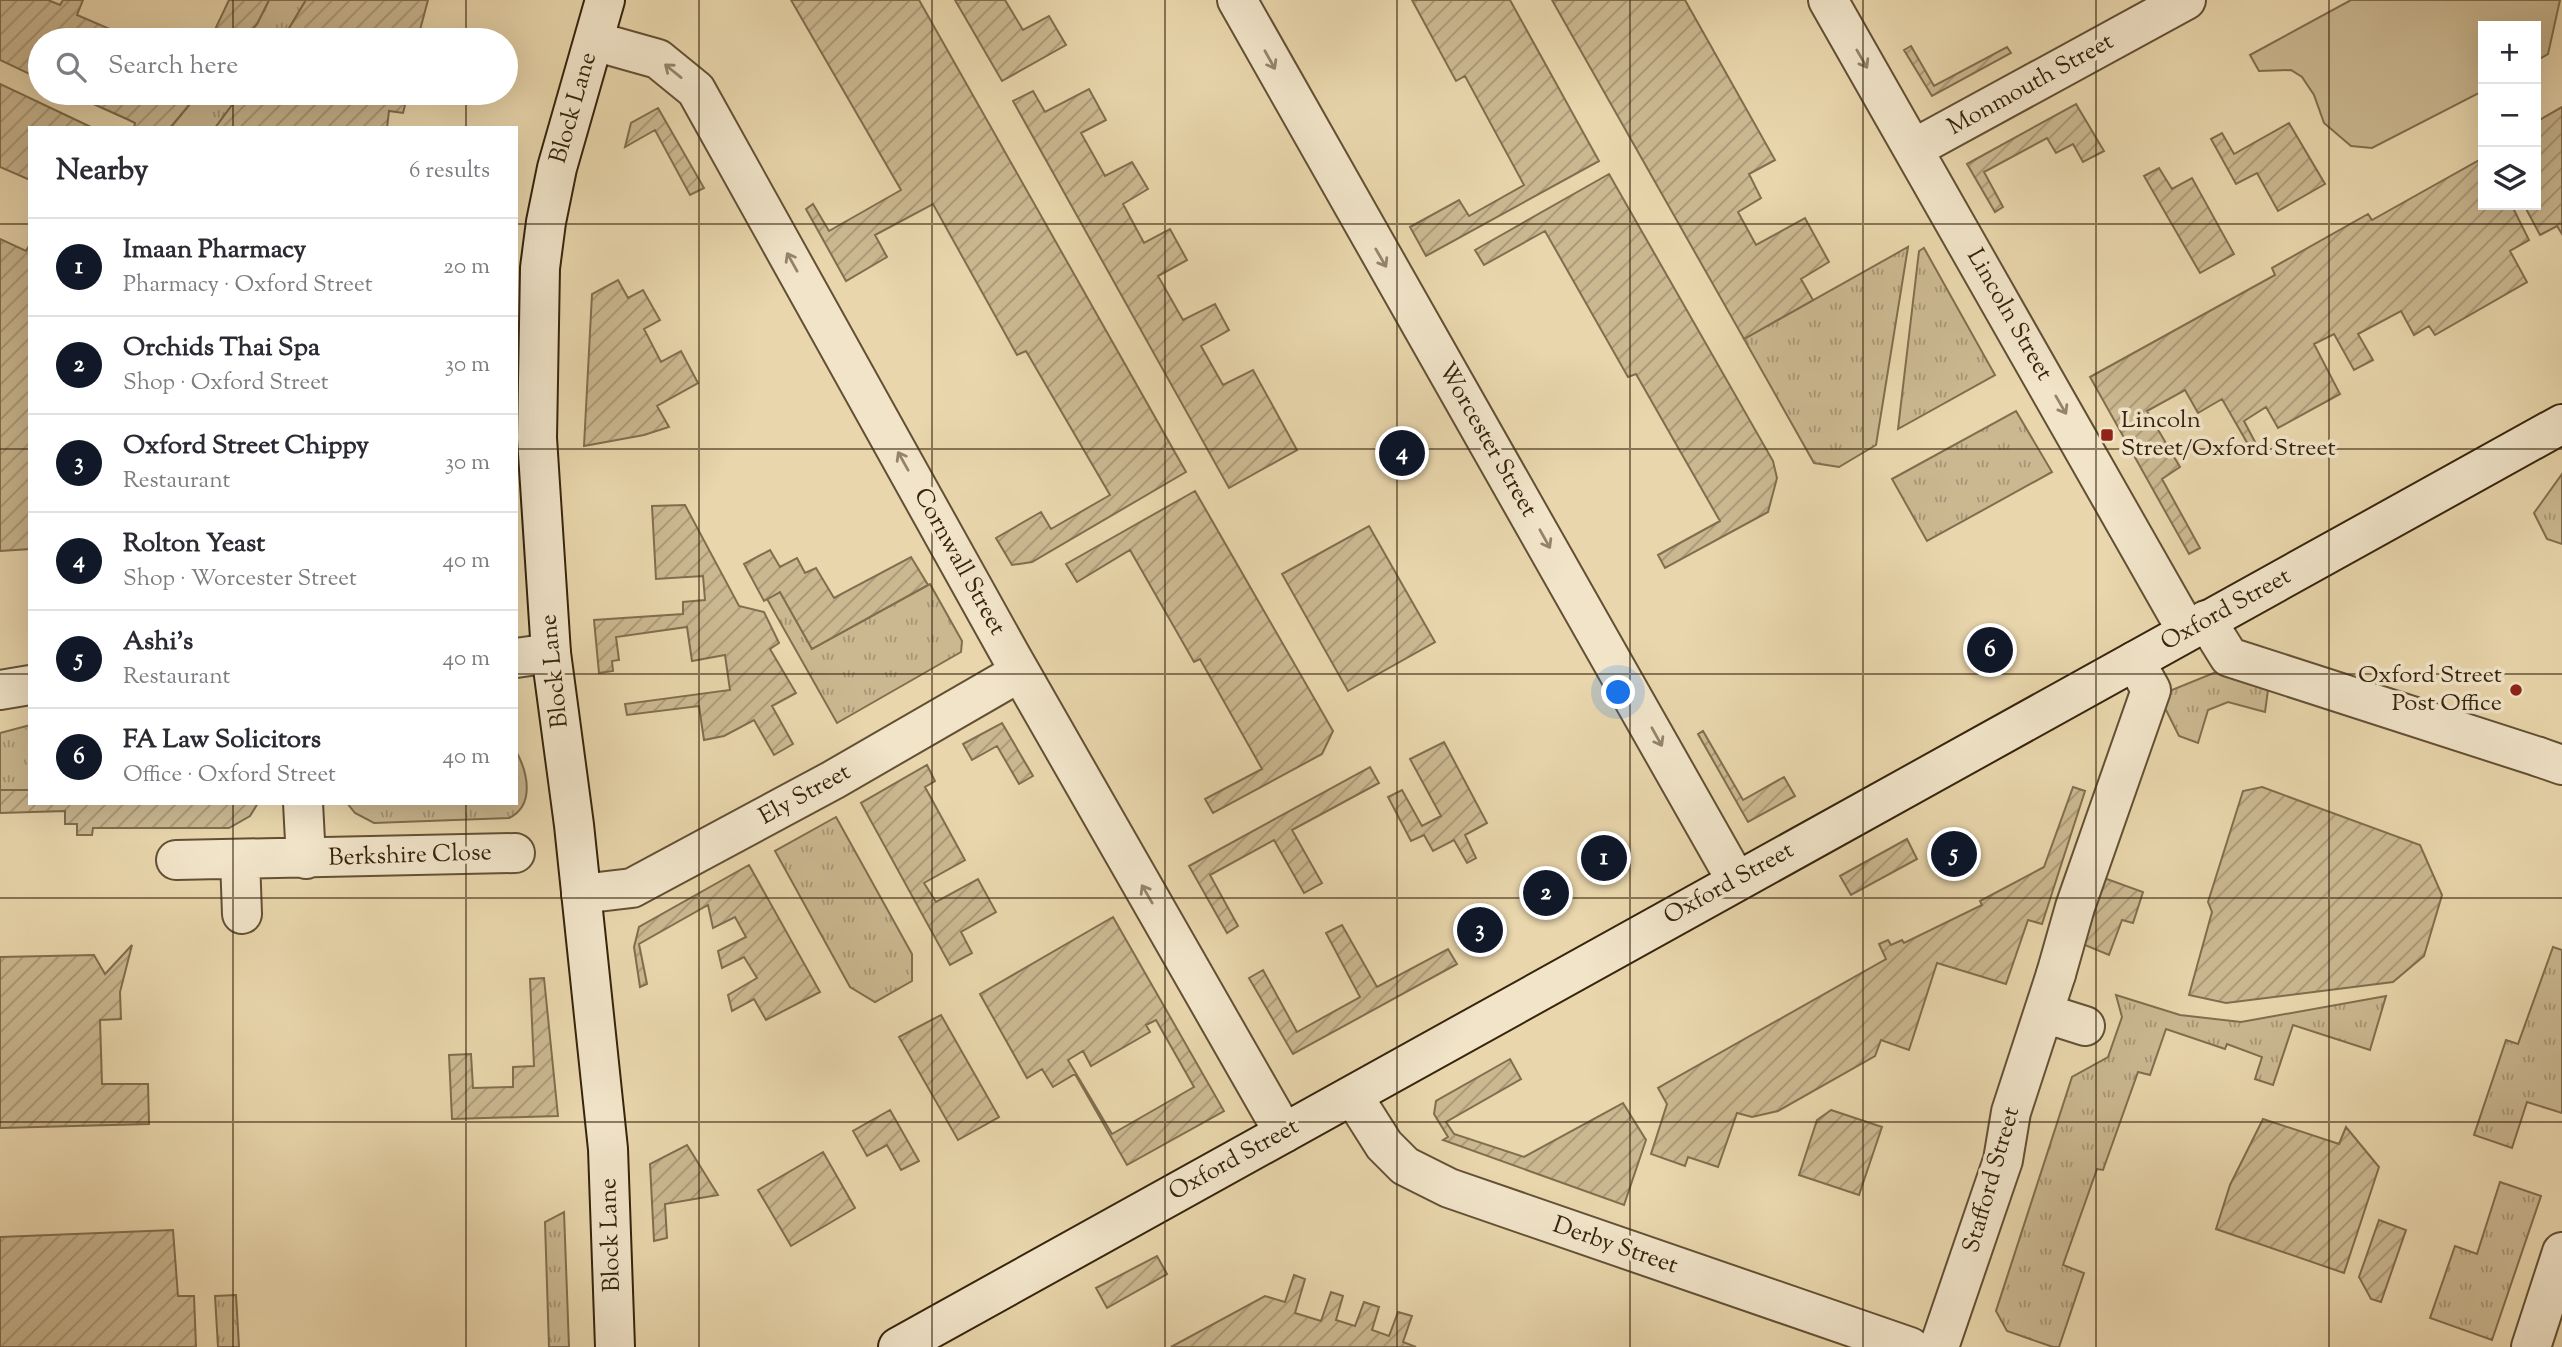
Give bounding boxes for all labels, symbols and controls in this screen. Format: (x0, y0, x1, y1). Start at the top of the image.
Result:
map controls (2478, 21, 2541, 210)
button: + (2478, 21, 2541, 84)
street label: Monmouth Street (1942, 25, 2120, 145)
search box (28, 28, 518, 105)
icon: search (52, 48, 90, 86)
text: Search here (108, 48, 238, 85)
street label: Block Lane (542, 48, 606, 168)
one-way arrow (1263, 49, 1277, 69)
one-way arrow (1855, 49, 1869, 69)
one-way arrow (664, 63, 682, 79)
button: − (2478, 84, 2541, 147)
button: layers (2478, 147, 2541, 210)
text: Nearby (56, 150, 148, 193)
text: 6 results (409, 155, 490, 188)
text: Imaan Pharmacy (123, 232, 306, 269)
street label: Lincoln Street (1958, 243, 2060, 387)
one-way arrow (1375, 248, 1389, 268)
text: 1 (75, 251, 83, 284)
text: 20 m (443, 251, 490, 284)
one-way arrow (785, 253, 799, 273)
text: Pharmacy · Oxford Street (123, 269, 373, 302)
text: Orchids Thai Spa (123, 330, 320, 367)
text: 2 (74, 349, 84, 382)
text: 30 m (445, 349, 490, 382)
street label: Worcester Street (1429, 356, 1545, 524)
text: Shop · Oxford Street (123, 367, 329, 400)
one-way arrow (2054, 395, 2068, 415)
place label: Lincoln Street/Oxford Street (2121, 404, 2336, 466)
pin: 4 (1379, 427, 1425, 479)
marker: Lincoln Street/Oxford Street (2099, 427, 2115, 443)
text: Oxford Street Chippy (123, 428, 369, 465)
text: 3 (74, 447, 84, 480)
text: 30 m (445, 447, 490, 480)
one-way arrow (896, 451, 909, 472)
text: Restaurant (123, 465, 230, 498)
street label: Cornwall Street (904, 482, 1014, 642)
text: Rolton Yeast (123, 526, 265, 563)
one-way arrow (1538, 529, 1552, 549)
text: 4 (73, 545, 85, 578)
text: 40 m (443, 545, 490, 578)
street label: Oxford Street (2155, 560, 2297, 660)
text: Shop · Worcester Street (123, 563, 357, 596)
street label: Block Lane (532, 612, 578, 730)
text: Ashi's (123, 624, 193, 661)
pin: 6 (1967, 624, 2013, 676)
text: 5 (75, 643, 83, 676)
text: 40 m (443, 643, 490, 676)
place label: Oxford Street Post Office (2358, 659, 2502, 721)
text: Restaurant (123, 661, 230, 694)
your location (1601, 675, 1635, 709)
marker: Oxford Street Post Office (2508, 682, 2524, 698)
text: FA Law Solicitors (123, 722, 321, 759)
one-way arrow (1650, 727, 1664, 747)
text: 6 (73, 741, 85, 774)
text: 40 m (443, 741, 490, 774)
street label: Ely Street (753, 756, 857, 834)
text: Office · Oxford Street (123, 759, 336, 792)
pin: 5 (1931, 828, 1977, 880)
pin: 1 (1581, 832, 1627, 884)
street label: Oxford Street (1658, 834, 1800, 934)
street label: Berkshire Close (328, 836, 492, 876)
pin: 2 (1523, 867, 1569, 919)
one-way arrow (1140, 884, 1154, 904)
pin: 3 (1457, 904, 1503, 956)
street label: Stafford Street (1955, 1103, 2029, 1257)
street label: Oxford Street (1163, 1110, 1305, 1210)
street label: Block Lane (592, 1177, 630, 1293)
street label: Derby Street (1548, 1209, 1682, 1283)

